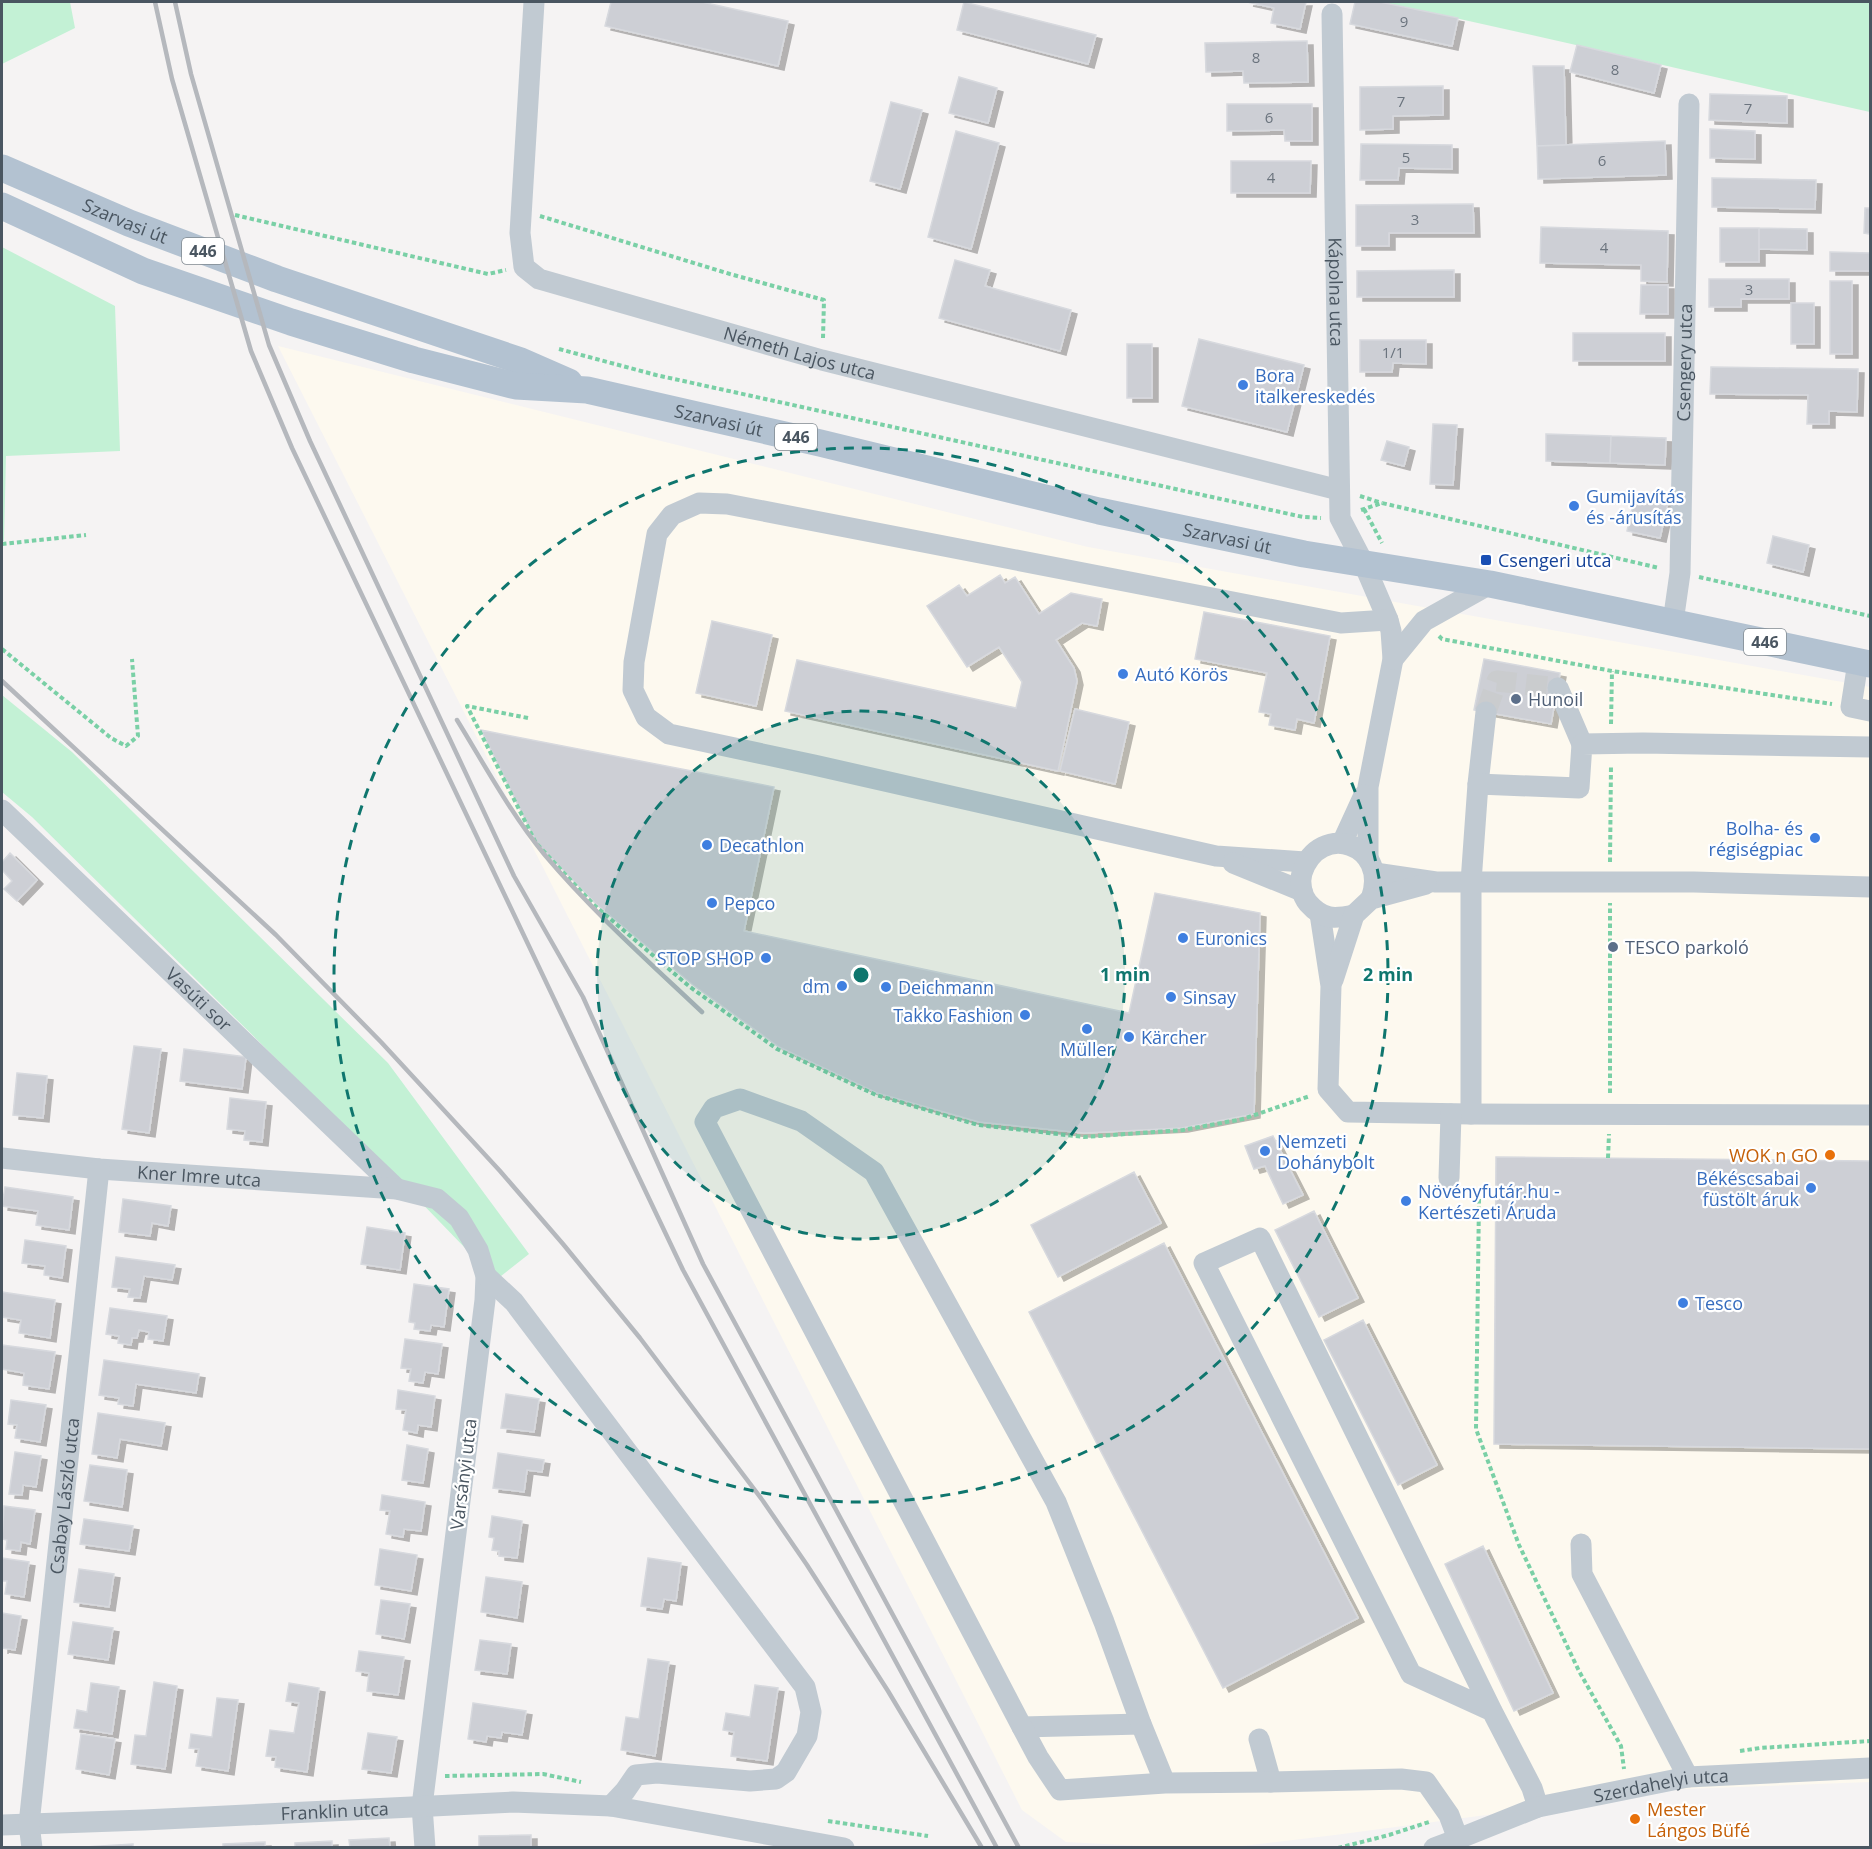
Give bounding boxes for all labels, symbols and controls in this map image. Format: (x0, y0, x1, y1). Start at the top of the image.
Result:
house number: 9 (1400, 11, 1408, 31)
house number: 8 (1252, 47, 1260, 67)
house number: 8 (1611, 59, 1619, 79)
house number: 7 (1397, 91, 1405, 111)
house number: 7 (1744, 98, 1752, 118)
house number: 6 (1265, 107, 1273, 127)
house number: 5 (1402, 147, 1410, 167)
house number: 6 (1598, 150, 1606, 170)
house number: 4 (1267, 167, 1276, 187)
street label: Szarvasi út (79, 192, 171, 249)
house number: 3 (1411, 209, 1419, 229)
street label: Kápolna utca (1324, 237, 1349, 347)
house number: 4 (1600, 237, 1609, 257)
road number: 446 (182, 238, 224, 264)
house number: 3 (1745, 279, 1753, 299)
street label: Csengery utca (1671, 303, 1697, 422)
street label: Németh Lajos utca (721, 320, 878, 385)
house number: 1/1 (1382, 342, 1404, 362)
place label: Bora italkereskedés (1255, 363, 1375, 408)
marker: Bora italkereskedés (1236, 378, 1250, 392)
street label: Szarvasi út (672, 398, 765, 442)
road number: 446 (775, 424, 817, 450)
place label: Gumijavítás és -árusítás (1586, 484, 1684, 529)
marker: Gumijavítás és -árusítás (1567, 499, 1581, 513)
street label: Szarvasi út (1181, 517, 1274, 559)
place label: Csengeri utca (1498, 548, 1612, 572)
marker: Csengeri utca (1479, 553, 1493, 567)
road number: 446 (1744, 629, 1786, 655)
place label: Autó Körös (1135, 662, 1228, 686)
marker: Autó Körös (1116, 667, 1130, 681)
place label: Hunoil (1528, 687, 1583, 711)
marker: Hunoil (1509, 692, 1523, 706)
place label: Bolha- és régiségpiac (1709, 816, 1803, 861)
marker: Bolha- és régiségpiac (1808, 831, 1822, 845)
place label: Decathlon (719, 833, 805, 857)
marker: Decathlon (700, 838, 714, 852)
place label: Pepco (724, 891, 775, 915)
marker: Pepco (705, 896, 719, 910)
place label: Euronics (1195, 926, 1267, 950)
marker: Euronics (1176, 931, 1190, 945)
place label: TESCO parkoló (1625, 935, 1749, 959)
marker: TESCO parkoló (1606, 940, 1620, 954)
place label: STOP SHOP (657, 946, 754, 970)
marker: STOP SHOP (759, 951, 773, 965)
street label: Vasúti sor (161, 962, 238, 1037)
text: 1 min (1100, 962, 1150, 986)
text: 2 min (1363, 962, 1413, 986)
centre of rings (851, 965, 871, 985)
place label: dm (802, 974, 830, 998)
place label: Deichmann (898, 975, 994, 999)
marker: dm (835, 979, 849, 993)
marker: Deichmann (879, 980, 893, 994)
place label: Sinsay (1183, 985, 1237, 1009)
marker: Sinsay (1164, 990, 1178, 1004)
place label: Takko Fashion (893, 1003, 1013, 1027)
marker: Takko Fashion (1018, 1008, 1032, 1022)
marker: Müller (1080, 1022, 1094, 1036)
place label: Kärcher (1141, 1025, 1207, 1049)
marker: Kärcher (1122, 1030, 1136, 1044)
place label: Müller (1060, 1037, 1115, 1061)
place label: Nemzeti Dohánybolt (1277, 1129, 1375, 1174)
place label: WOK n GO (1729, 1143, 1818, 1167)
marker: Nemzeti Dohánybolt (1258, 1144, 1272, 1158)
marker: WOK n GO (1823, 1148, 1837, 1162)
street label: Kner Imre utca (136, 1160, 262, 1192)
place label: Békéscsabai füstölt áruk (1696, 1166, 1800, 1211)
place label: Növényfutár.hu - Kertészeti Áruda (1418, 1179, 1560, 1224)
marker: Békéscsabai füstölt áruk (1804, 1181, 1818, 1195)
marker: Növényfutár.hu - Kertészeti Áruda (1399, 1194, 1413, 1208)
place label: Tesco (1695, 1291, 1743, 1315)
marker: Tesco (1676, 1296, 1690, 1310)
street label: Csabay László utca (44, 1417, 84, 1576)
street label: Varsányi utca (444, 1417, 482, 1531)
street label: Szerdahelyi utca (1591, 1763, 1729, 1808)
street label: Franklin utca (280, 1796, 389, 1825)
place label: Mester Lángos Büfé (1647, 1797, 1750, 1842)
marker: Mester Lángos Büfé (1628, 1812, 1642, 1826)

